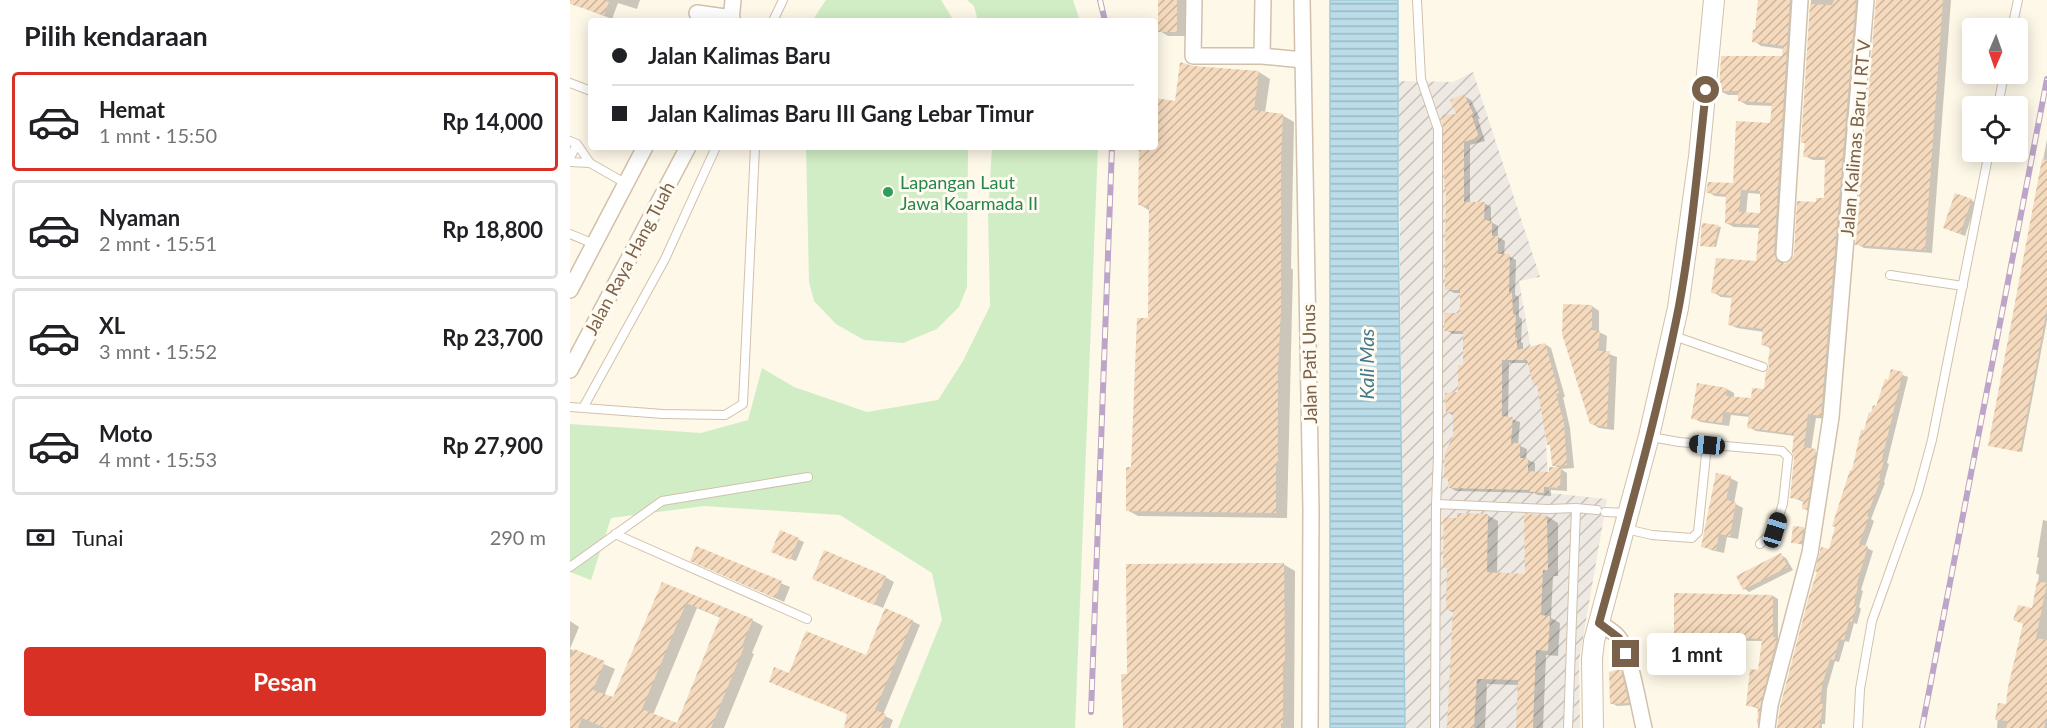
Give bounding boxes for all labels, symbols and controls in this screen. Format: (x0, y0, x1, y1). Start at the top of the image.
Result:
north arrow (1962, 18, 2028, 84)
map controls (1962, 18, 2028, 162)
text: Pilih kendaraan (24, 19, 208, 52)
street label: Jalan Kalimas Baru I RT V (1835, 38, 1875, 238)
text: Jalan Kalimas Baru (648, 42, 831, 69)
route start (1692, 76, 1719, 103)
icon: car (27, 95, 81, 149)
text: Hemat (99, 96, 165, 123)
button: locate (1962, 96, 2028, 162)
text: Jalan Kalimas Baru III Gang Lebar Timur (648, 100, 1034, 127)
text: Rp 14,000 (442, 108, 543, 135)
text: 1 mnt · 15:50 (99, 123, 217, 147)
place label: Lapangan Laut Jawa Koarmada II (900, 171, 1038, 214)
street label: Jalan Raya Hang Tuah (579, 178, 679, 338)
marker: Lapangan Laut Jawa Koarmada II (881, 185, 895, 199)
icon: car (27, 203, 81, 257)
text: Nyaman (99, 204, 180, 231)
text: Rp 18,800 (442, 216, 543, 243)
text: 2 mnt · 15:51 (99, 231, 217, 255)
street label: Jalan Pati Unus (1297, 304, 1321, 424)
icon: car (27, 311, 81, 365)
text: XL (99, 312, 125, 339)
text: Rp 23,700 (442, 324, 543, 351)
water label: Kali Mas (1354, 329, 1378, 400)
text: 3 mnt · 15:52 (99, 339, 217, 363)
icon: car (27, 419, 81, 473)
text: Moto (99, 420, 153, 447)
text: Rp 27,900 (442, 432, 543, 459)
car (1688, 434, 1726, 456)
text: 4 mnt · 15:53 (99, 447, 217, 471)
car (1761, 510, 1789, 550)
icon: cash (24, 521, 57, 554)
text: Tunai (72, 524, 123, 551)
text: 290 m (490, 525, 546, 549)
callout: 1 mnt (1647, 633, 1746, 675)
route end (1612, 640, 1639, 667)
text: 1 mnt (1671, 642, 1722, 666)
button: Pesan (24, 647, 546, 716)

